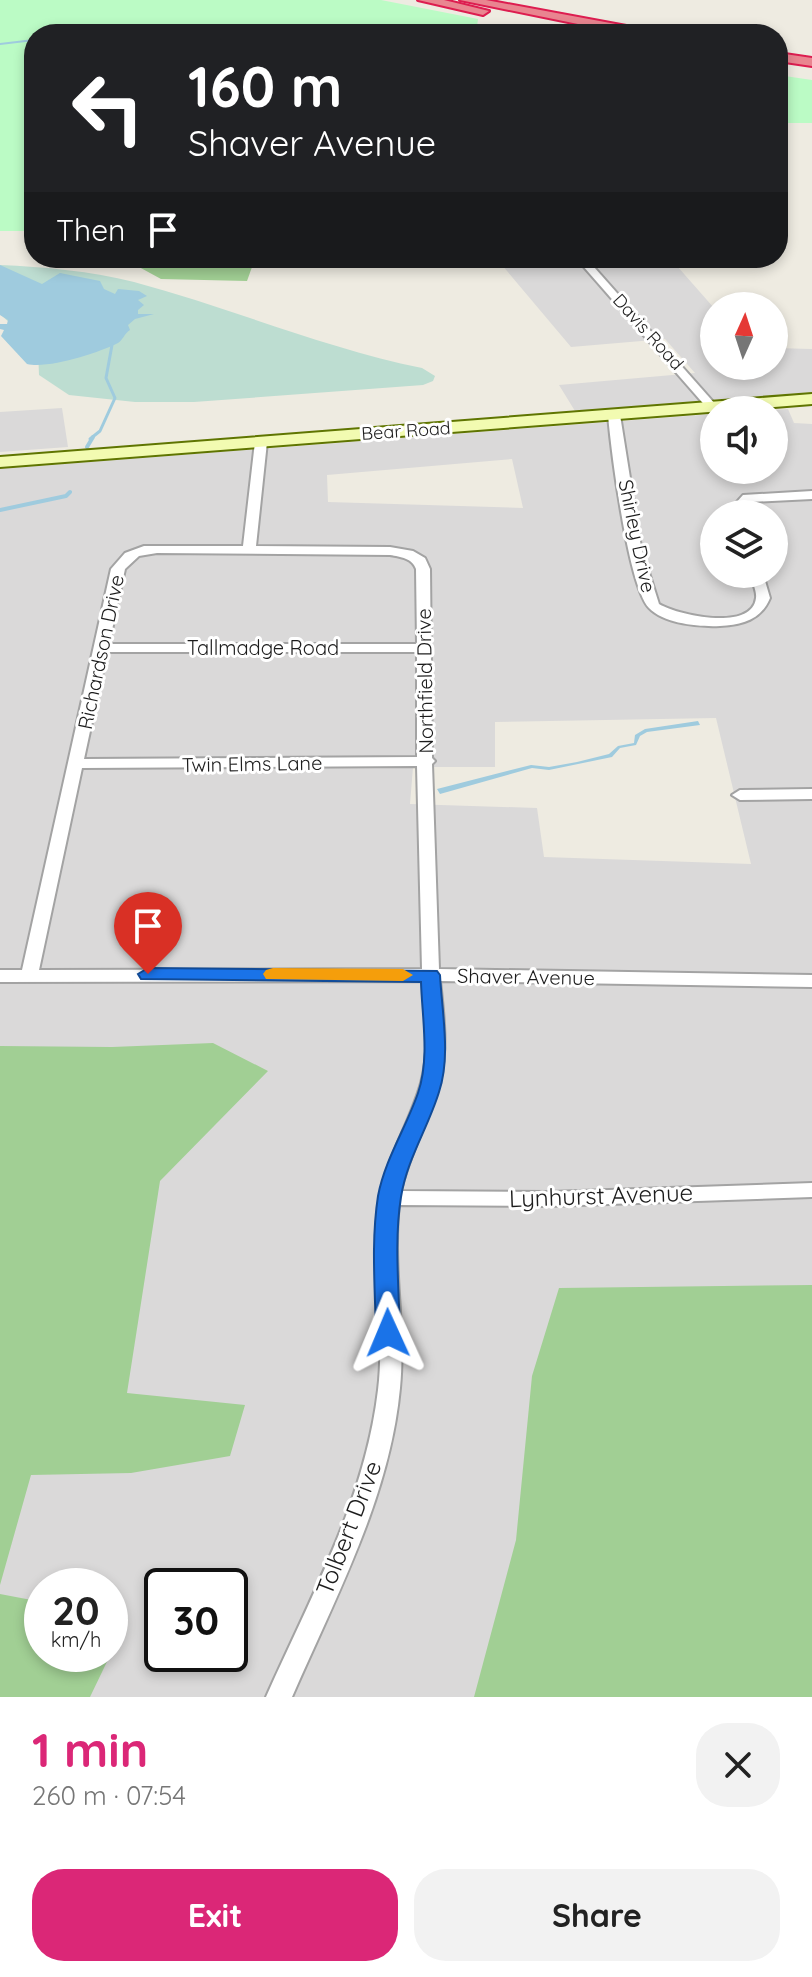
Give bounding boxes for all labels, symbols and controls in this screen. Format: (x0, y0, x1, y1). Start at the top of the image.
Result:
text: 160 m (188, 51, 342, 121)
icon: left (56, 56, 160, 160)
text: Shaver Avenue (188, 120, 436, 165)
icon: arrive (141, 208, 185, 252)
text: Then (56, 211, 125, 249)
street label: Davis Road (608, 289, 689, 375)
north arrow (700, 292, 788, 380)
map controls (700, 292, 788, 588)
button: sound (700, 396, 788, 484)
street label: Bear Road (361, 416, 451, 445)
street label: Shirley Drive (613, 477, 662, 595)
button: layers (700, 500, 788, 588)
street label: Richardson Drive (72, 572, 129, 732)
street label: Northfield Drive (411, 608, 438, 754)
street label: Tallmadge Road (187, 635, 339, 660)
street label: Twin Elms Lane (181, 750, 323, 777)
pin (114, 892, 182, 974)
icon: arrive (126, 904, 170, 948)
street label: Shaver Avenue (457, 963, 595, 990)
street label: Lynhurst Avenue (508, 1177, 694, 1213)
position arrow (346, 1291, 430, 1375)
street label: Tolbert Drive (309, 1456, 387, 1599)
speed limit sign: 30 (144, 1568, 248, 1672)
text: 20 (52, 1585, 100, 1635)
text: km/h (51, 1627, 101, 1652)
text: 1 min (32, 1719, 148, 1779)
button: close (696, 1723, 780, 1807)
text: 260 m · 07:54 (32, 1779, 186, 1812)
button: Exit (32, 1869, 398, 1961)
button: Share (414, 1869, 780, 1961)

